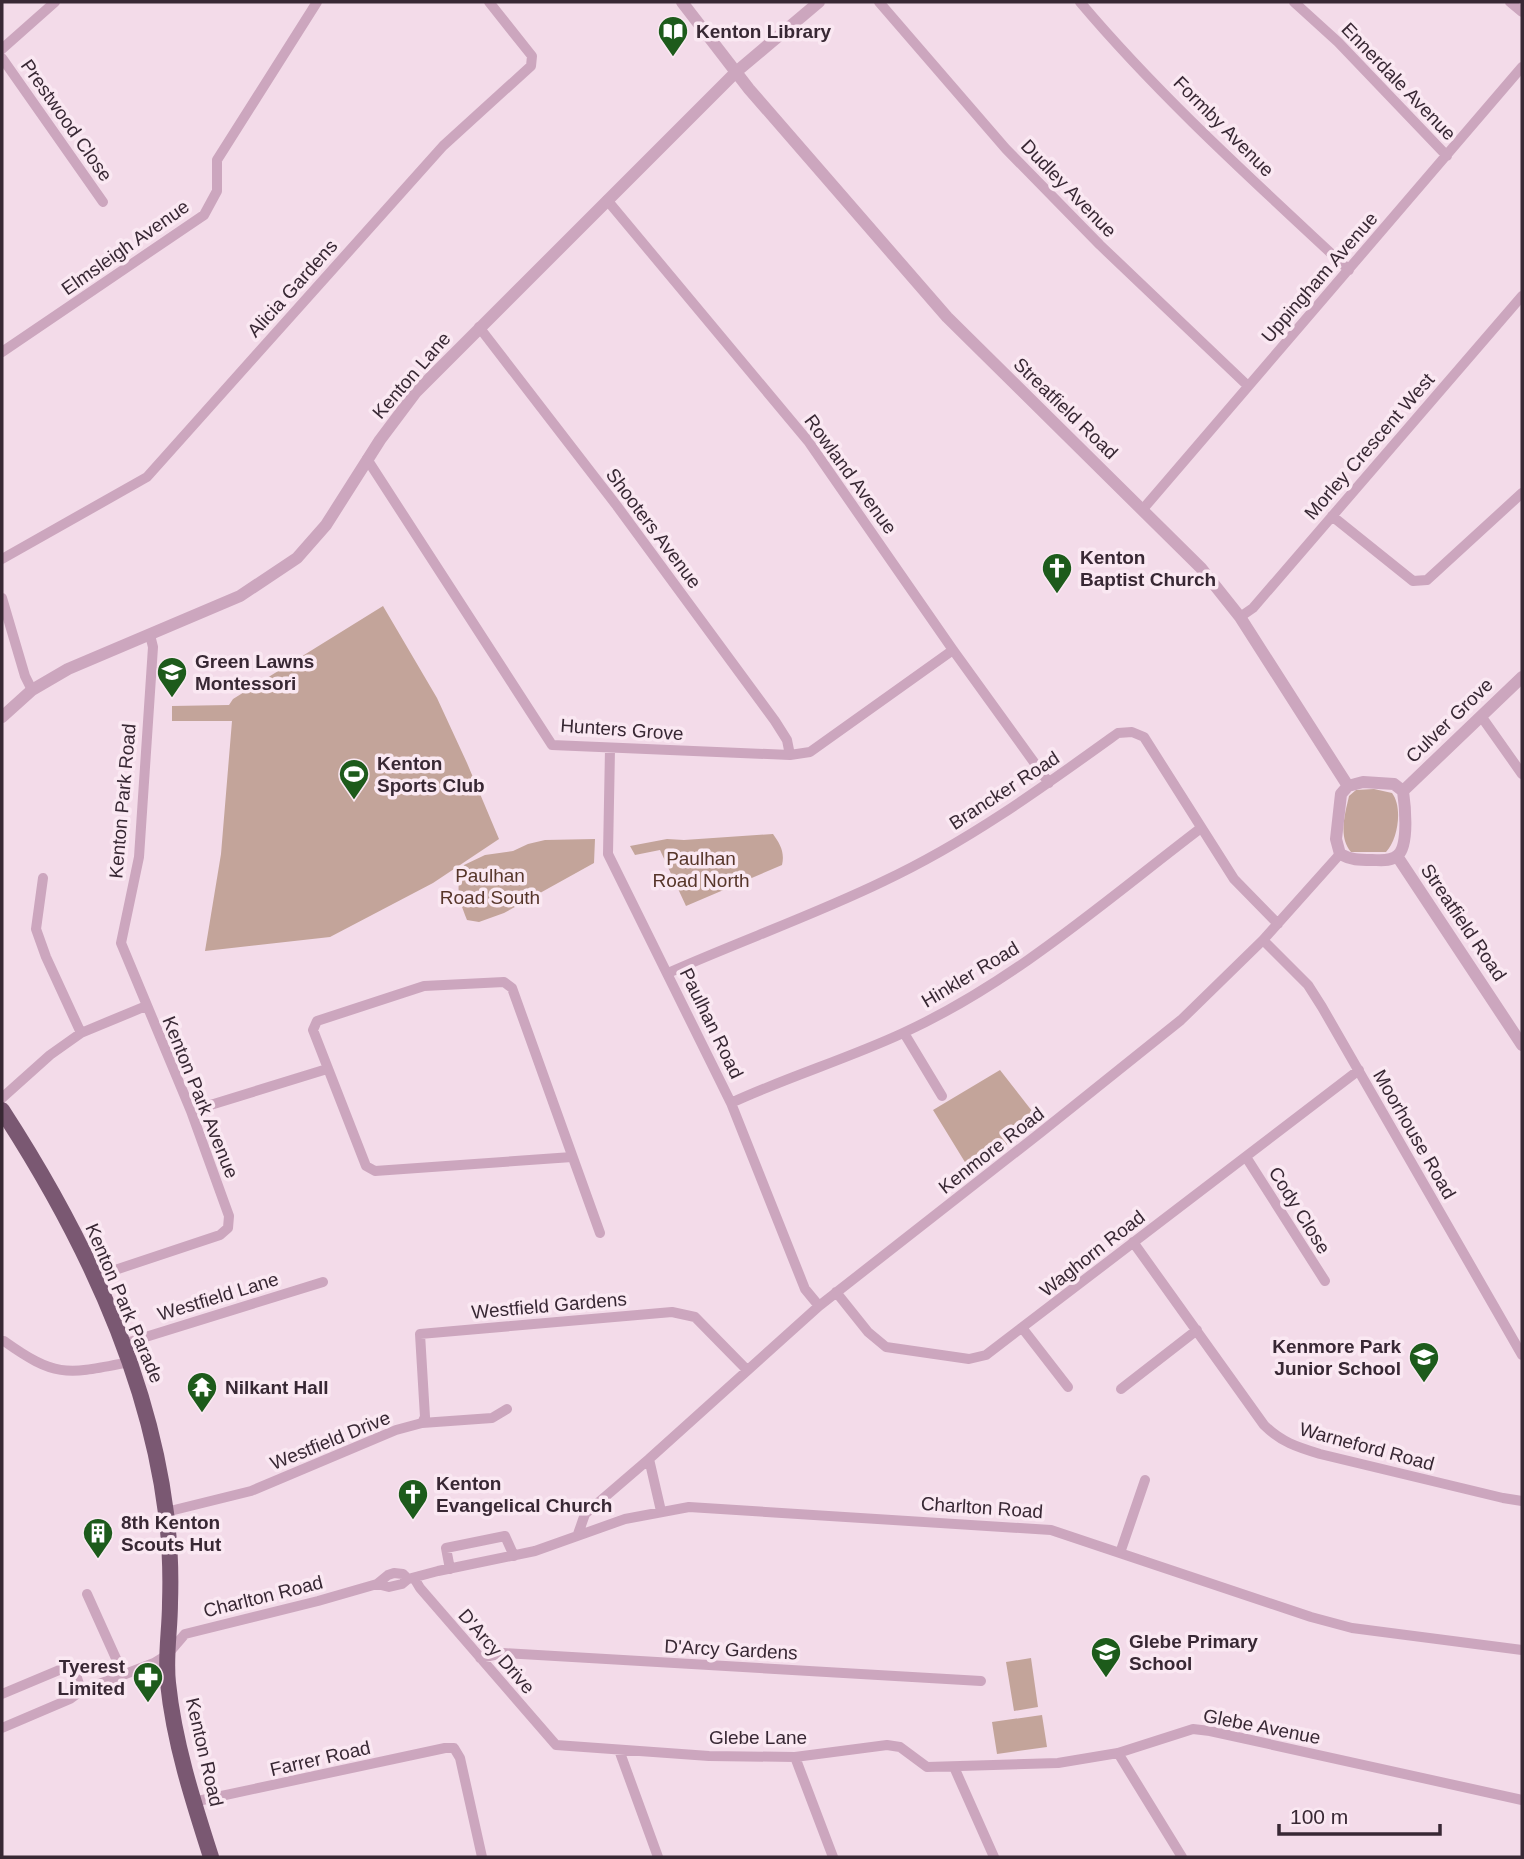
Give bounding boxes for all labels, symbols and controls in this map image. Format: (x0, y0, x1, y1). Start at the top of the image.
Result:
library icon: Kenton Library (656, 14, 690, 58)
street label: Ennerdale Avenue (1337, 18, 1460, 144)
place label: Kenton Library (696, 21, 832, 42)
street label: Prestwood Close (17, 55, 116, 185)
street label: Formby Avenue (1169, 72, 1278, 181)
street label: Dudley Avenue (1017, 135, 1120, 241)
street label: Elmsleigh Avenue (58, 196, 193, 299)
street label: Uppingham Avenue (1257, 208, 1382, 347)
street label: Alicia Gardens (243, 235, 342, 341)
street label: Kenton Lane (368, 328, 455, 423)
street label: Streatfield Road (1009, 353, 1122, 463)
street label: Morley Crescent West (1300, 369, 1439, 524)
street label: Rowland Avenue (800, 411, 901, 538)
street label: Shooters Avenue (602, 464, 705, 592)
place label: Kenton Baptist Church (1080, 547, 1216, 590)
church icon: Kenton Baptist Church (1040, 551, 1074, 595)
place label: Green Lawns Montessori (195, 651, 314, 694)
school or university icon: Green Lawns Montessori (155, 655, 189, 699)
street label: Culver Grove (1402, 674, 1497, 767)
street label: Hunters Grove (560, 715, 684, 744)
street label: Kenton Park Road (105, 723, 140, 879)
street label: Brancker Road (945, 747, 1063, 834)
place label: Kenton Sports Club (377, 753, 485, 796)
sports icon: Kenton Sports Club (337, 757, 371, 801)
park label: Paulhan Road North (652, 848, 750, 891)
street label: Streatfield Road (1417, 860, 1510, 985)
park label: Paulhan Road South (440, 865, 540, 908)
street label: Hinkler Road (918, 937, 1023, 1012)
street label: Paulhan Road (676, 964, 747, 1082)
street label: Kenton Park Avenue (158, 1013, 243, 1181)
street label: Moorhouse Road (1369, 1066, 1460, 1203)
street label: Kenmore Road (934, 1103, 1048, 1198)
street label: Cody Close (1265, 1163, 1335, 1257)
street label: Waghorn Road (1036, 1206, 1149, 1301)
street label: Kenton Park Parade (81, 1220, 168, 1386)
street label: Westfield Lane (155, 1268, 281, 1325)
street label: Westfield Gardens (470, 1288, 628, 1323)
place label: Kenmore Park Junior School (1272, 1336, 1401, 1379)
school or university icon: Kenmore Park Junior School (1407, 1340, 1441, 1384)
temple icon: Nilkant Hall (185, 1370, 219, 1414)
place label: Nilkant Hall (225, 1377, 328, 1398)
street label: Westfield Drive (267, 1407, 393, 1474)
street label: Warneford Road (1297, 1418, 1437, 1475)
place label: Kenton Evangelical Church (436, 1473, 612, 1516)
church icon: Kenton Evangelical Church (396, 1477, 430, 1521)
street label: Charlton Road (920, 1493, 1044, 1522)
place label: 8th Kenton Scouts Hut (121, 1512, 222, 1555)
building icon: 8th Kenton Scouts Hut (81, 1516, 115, 1560)
street label: Charlton Road (201, 1571, 325, 1621)
street label: D'Arcy Drive (454, 1605, 539, 1698)
place label: Glebe Primary School (1129, 1631, 1258, 1674)
school or university icon: Glebe Primary School (1089, 1635, 1123, 1679)
street label: D'Arcy Gardens (664, 1636, 798, 1663)
place label: Tyerest Limited (57, 1656, 126, 1699)
pharmacy icon: Tyerest Limited (131, 1660, 165, 1704)
street label: Kenton Road (182, 1696, 227, 1809)
street label: Glebe Avenue (1201, 1705, 1322, 1748)
street label: Glebe Lane (709, 1727, 807, 1748)
street label: Farrer Road (268, 1737, 372, 1780)
scale bar (1279, 1792, 1440, 1836)
text: 100 m (1290, 1805, 1348, 1828)

